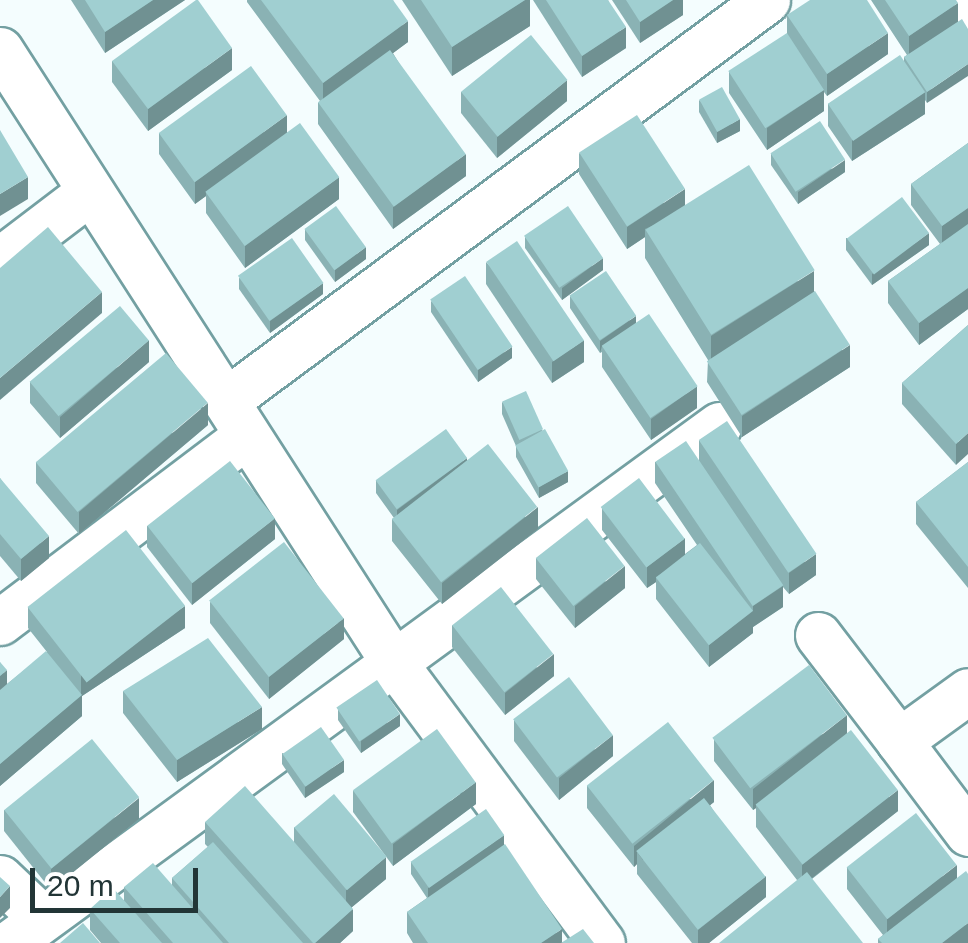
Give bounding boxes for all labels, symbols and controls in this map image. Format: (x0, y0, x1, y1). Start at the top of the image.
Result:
scale bar (35, 848, 202, 910)
text: 20 m (47, 869, 114, 902)

